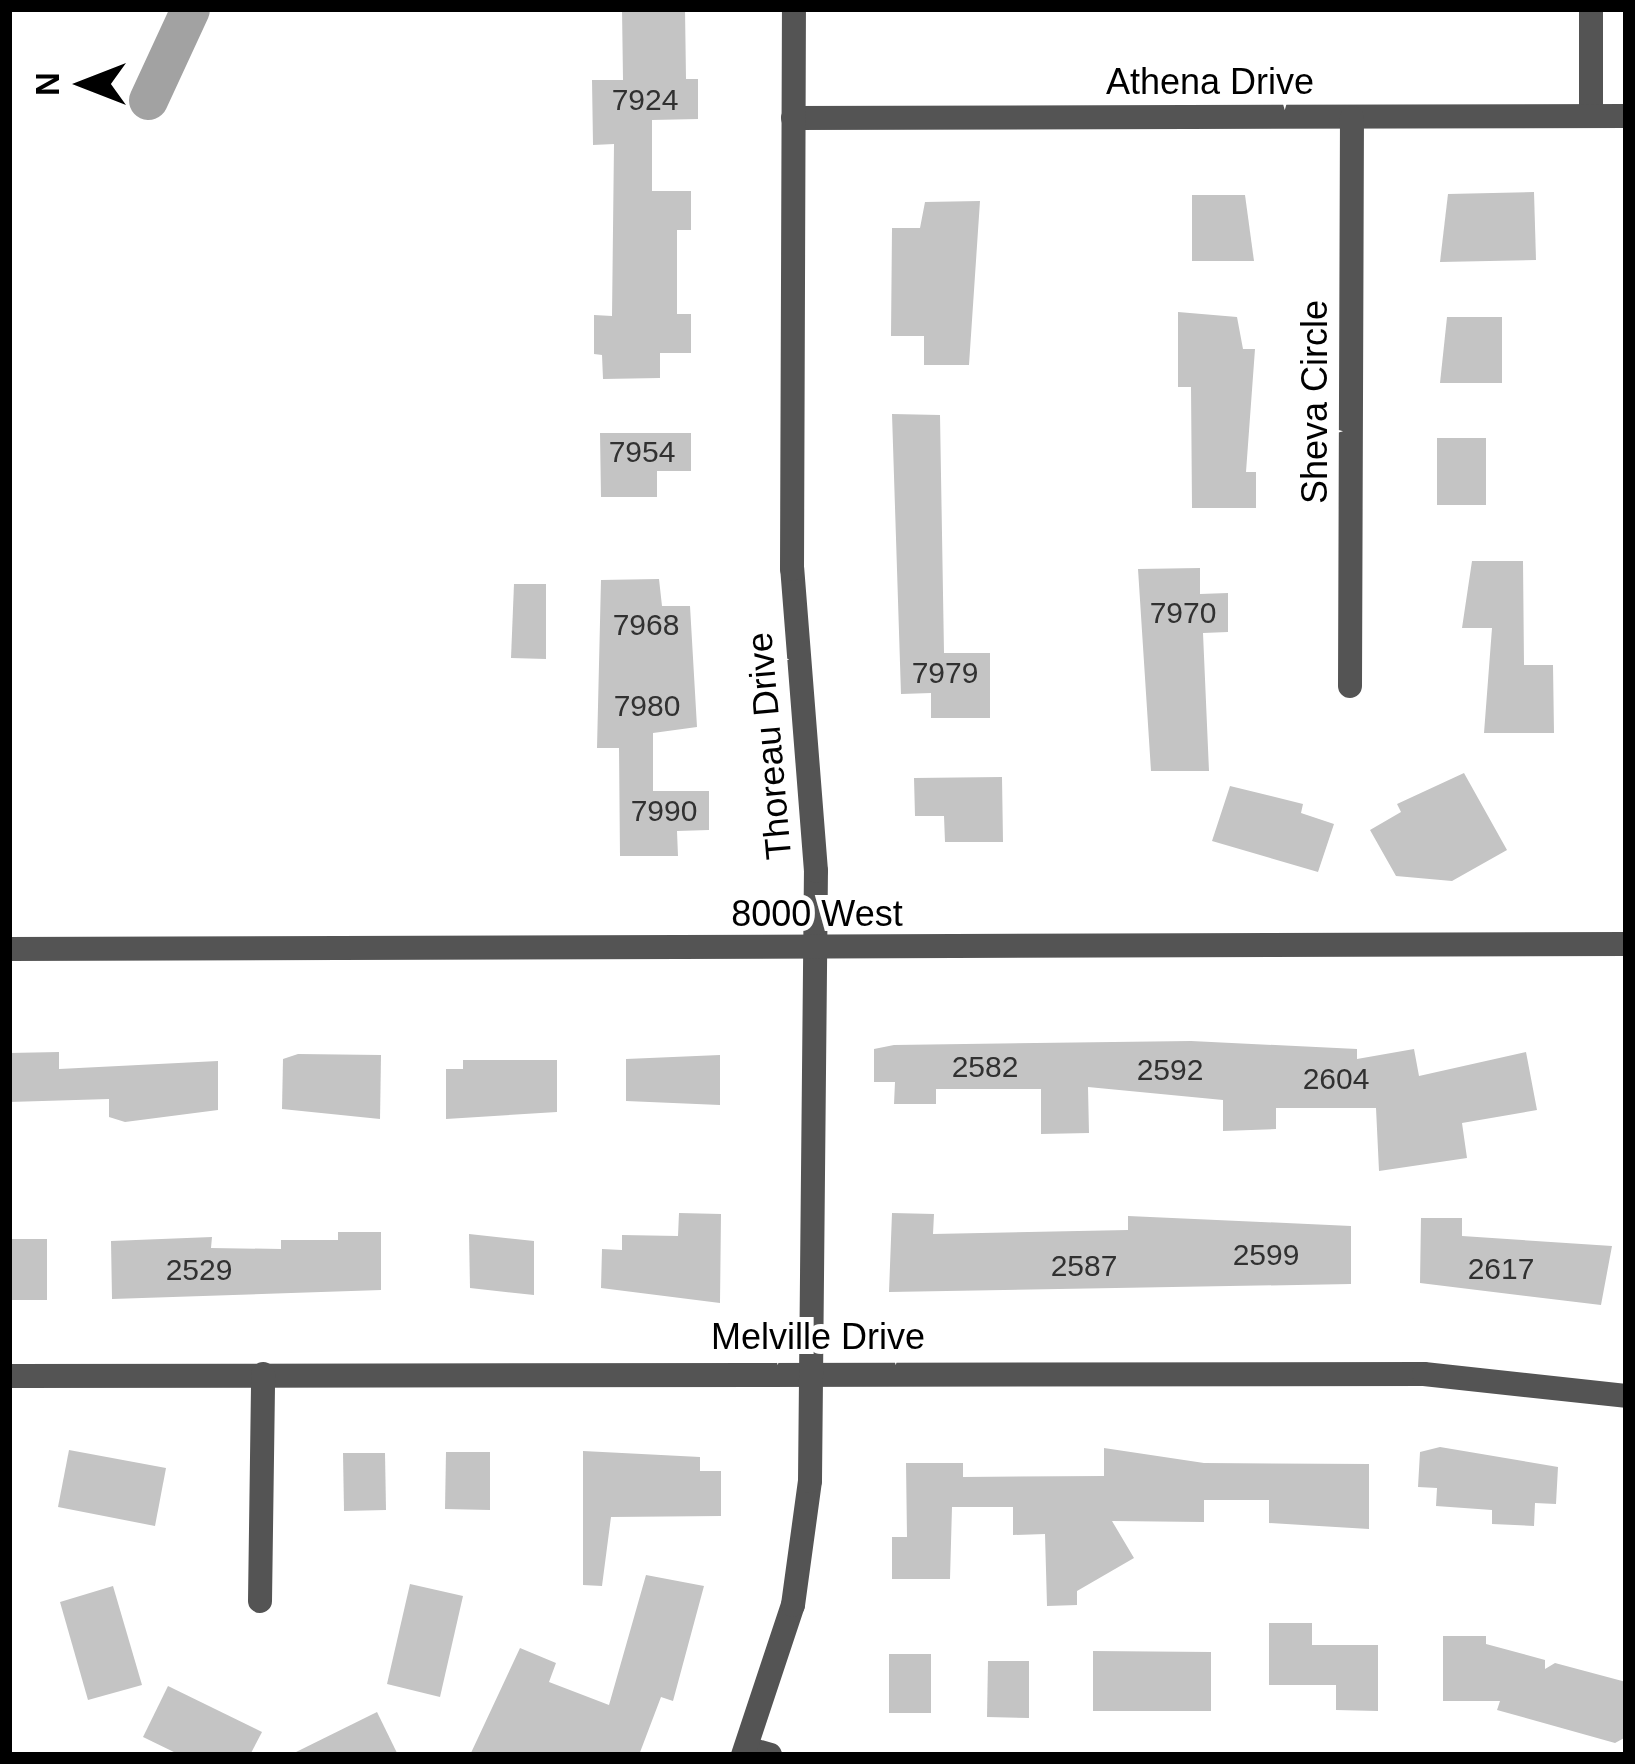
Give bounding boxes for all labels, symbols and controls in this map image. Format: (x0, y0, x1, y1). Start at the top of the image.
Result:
north arrow (24, 24, 144, 144)
street label: Athena Drive (1106, 60, 1314, 104)
text: N (29, 72, 66, 96)
house number: 7924 (612, 82, 678, 118)
street label: Sheva Circle (1293, 300, 1337, 504)
house number: 7954 (609, 434, 675, 470)
house number: 7970 (1150, 595, 1216, 631)
house number: 7968 (613, 607, 679, 643)
street label: Thoreau Drive (738, 631, 800, 861)
house number: 7979 (912, 655, 978, 691)
house number: 7980 (614, 688, 680, 724)
house number: 7990 (631, 793, 697, 829)
street label: 8000 West (731, 892, 903, 936)
house number: 2582 (952, 1049, 1018, 1085)
house number: 2592 (1137, 1052, 1203, 1088)
house number: 2604 (1303, 1061, 1369, 1097)
house number: 2599 (1233, 1237, 1299, 1273)
house number: 2587 (1051, 1248, 1117, 1284)
house number: 2617 (1468, 1251, 1534, 1287)
house number: 2529 (166, 1252, 232, 1288)
street label: Melville Drive (711, 1315, 925, 1359)

